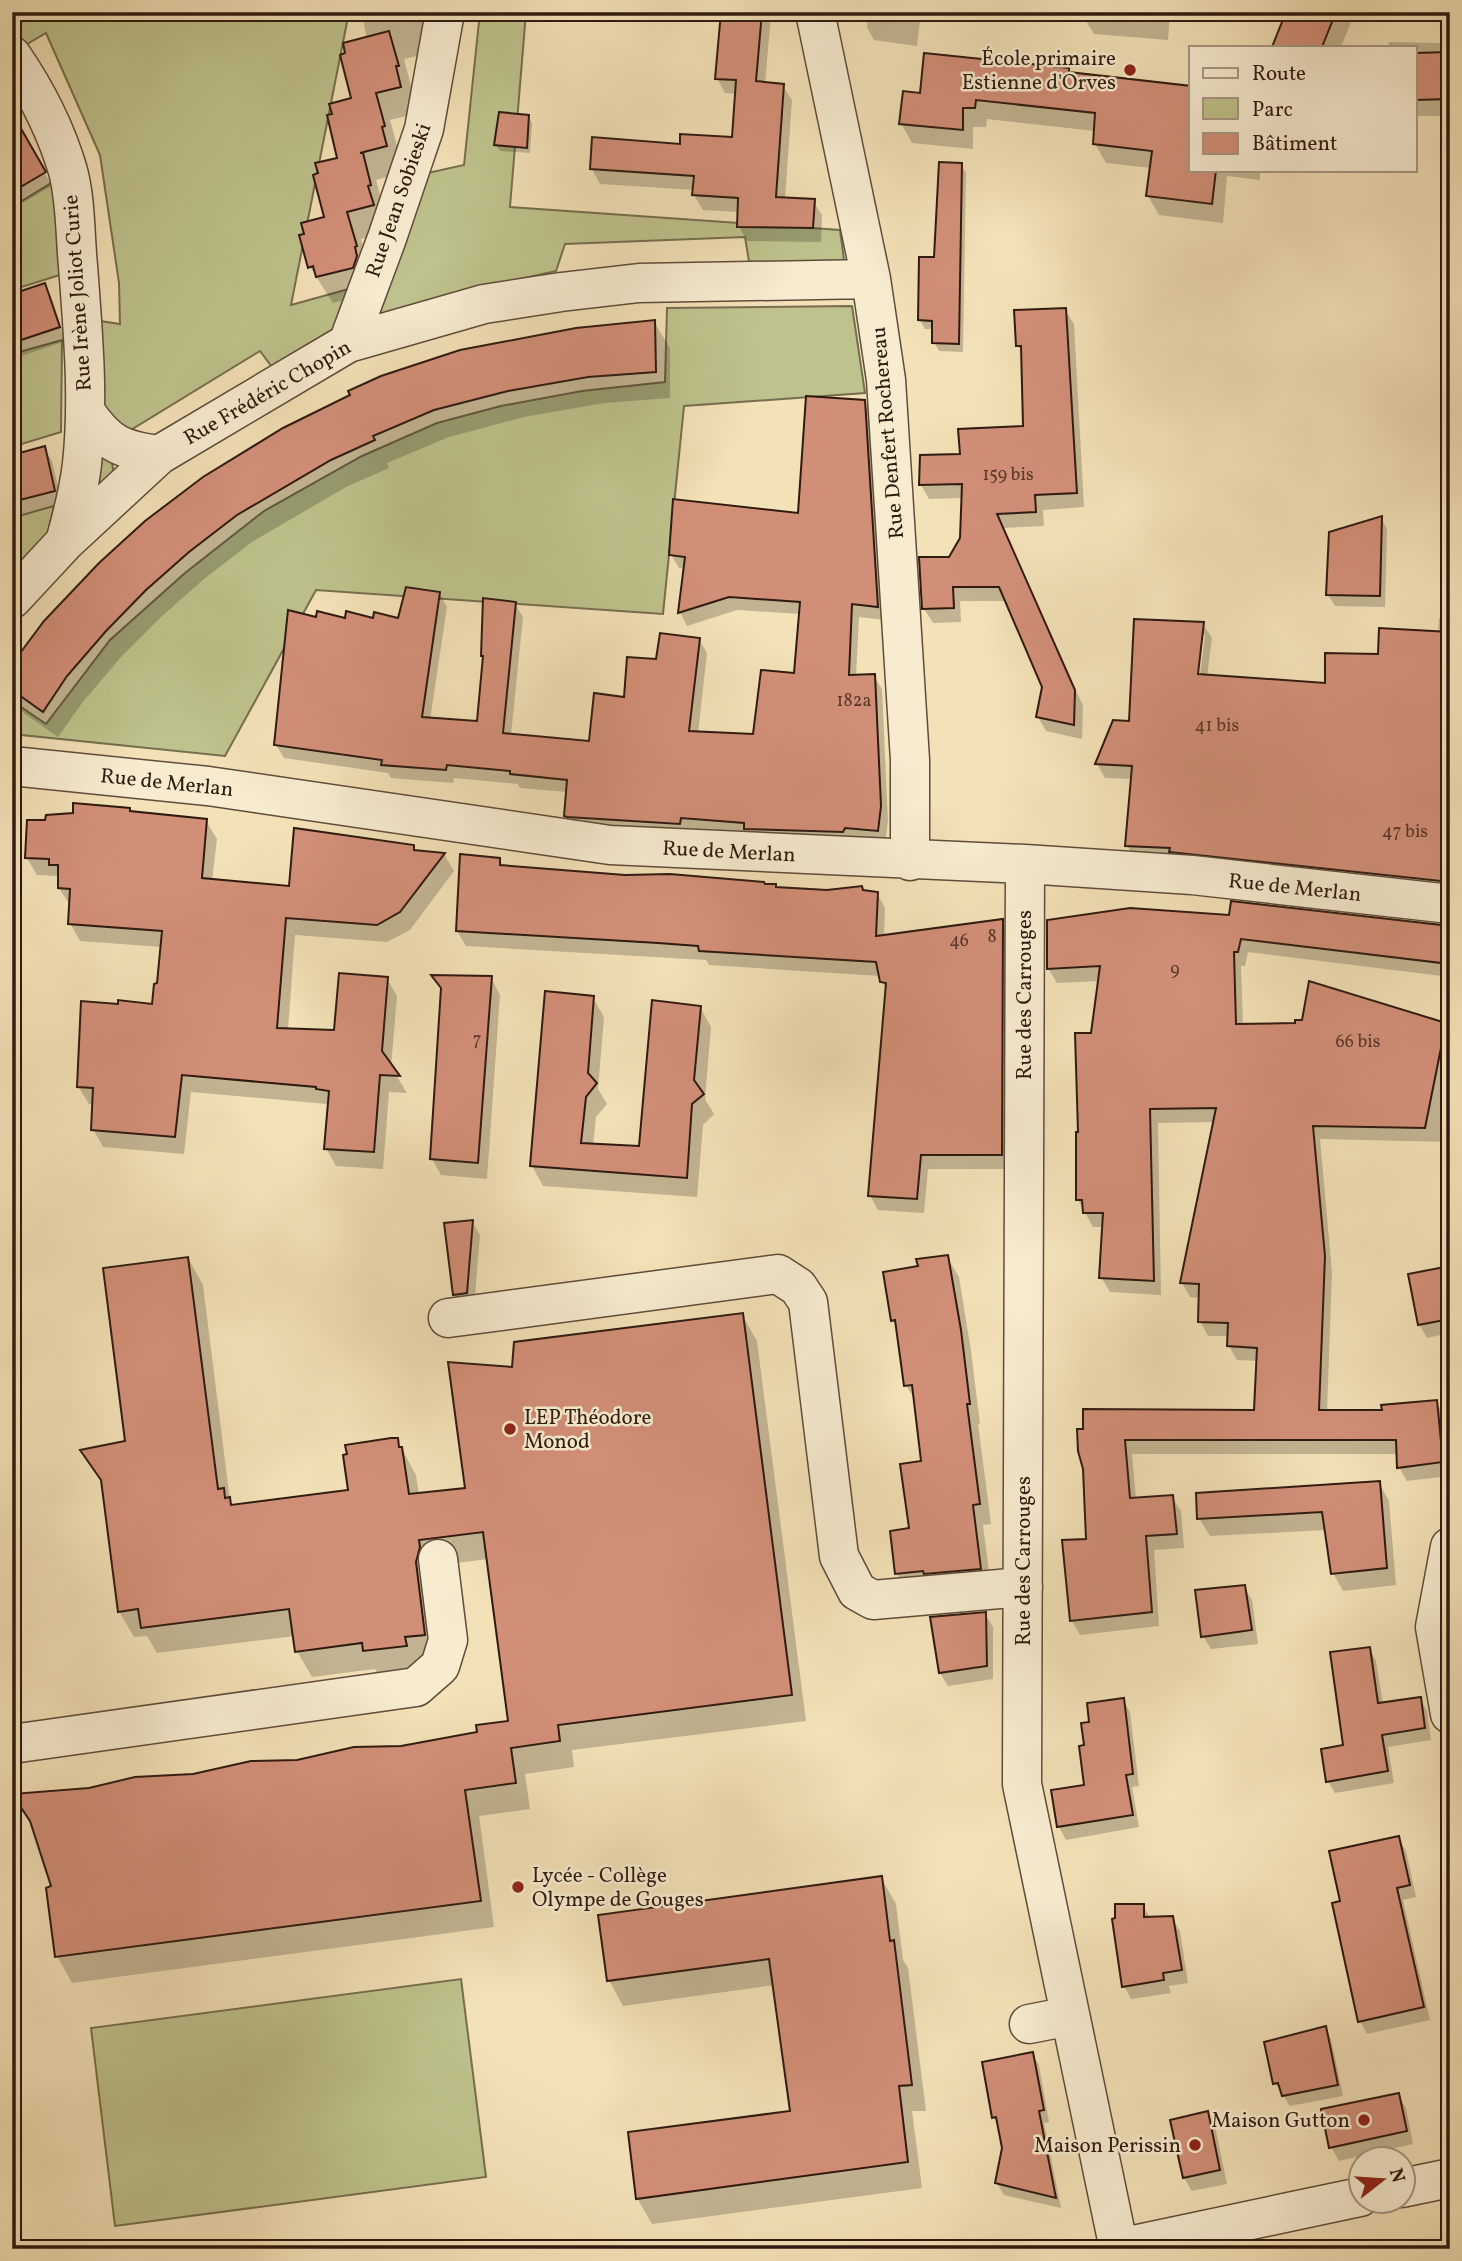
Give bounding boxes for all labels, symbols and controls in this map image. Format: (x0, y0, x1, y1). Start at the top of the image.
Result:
place label: École primaire Estienne d'Orves (962, 45, 1116, 98)
legend (1189, 46, 1416, 172)
text: Route (1252, 60, 1306, 89)
marker: École primaire Estienne d'Orves (1122, 62, 1138, 78)
text: Parc (1252, 96, 1293, 125)
street label: Rue Jean Sobieski (359, 119, 439, 282)
text: Bâtiment (1252, 130, 1337, 159)
street label: Rue Irène Joliot Curie (57, 194, 100, 392)
street label: Rue Denfert Rochereau (865, 325, 912, 540)
street label: Rue Frédéric Chopin (179, 333, 357, 453)
house number: 159 bis (982, 463, 1034, 488)
house number: 182a (837, 689, 871, 714)
house number: 41 bis (1195, 714, 1239, 739)
street label: Rue de Merlan (99, 762, 235, 805)
house number: 47 bis (1382, 820, 1428, 845)
street label: Rue de Merlan (661, 835, 796, 870)
street label: Rue de Merlan (1227, 867, 1363, 910)
street label: Rue des Carrouges (1011, 910, 1040, 1080)
house number: 8 (987, 925, 997, 950)
house number: 46 (949, 929, 969, 954)
house number: 9 (1170, 958, 1180, 983)
house number: 7 (473, 1028, 481, 1053)
house number: 66 bis (1336, 1030, 1380, 1055)
place label: LEP Théodore Monod (524, 1404, 651, 1457)
marker: LEP Théodore Monod (502, 1421, 518, 1437)
street label: Rue des Carrouges (1010, 1476, 1039, 1646)
place label: Lycée - Collège Olympe de Gouges (532, 1862, 704, 1915)
marker: Lycée - Collège Olympe de Gouges (510, 1879, 526, 1895)
place label: Maison Gutton (1212, 2107, 1350, 2136)
marker: Maison Gutton (1356, 2112, 1372, 2128)
place label: Maison Perissin (1034, 2132, 1181, 2161)
marker: Maison Perissin (1187, 2137, 1203, 2153)
north arrow (1346, 2146, 1416, 2216)
text: N (1382, 2165, 1411, 2186)

